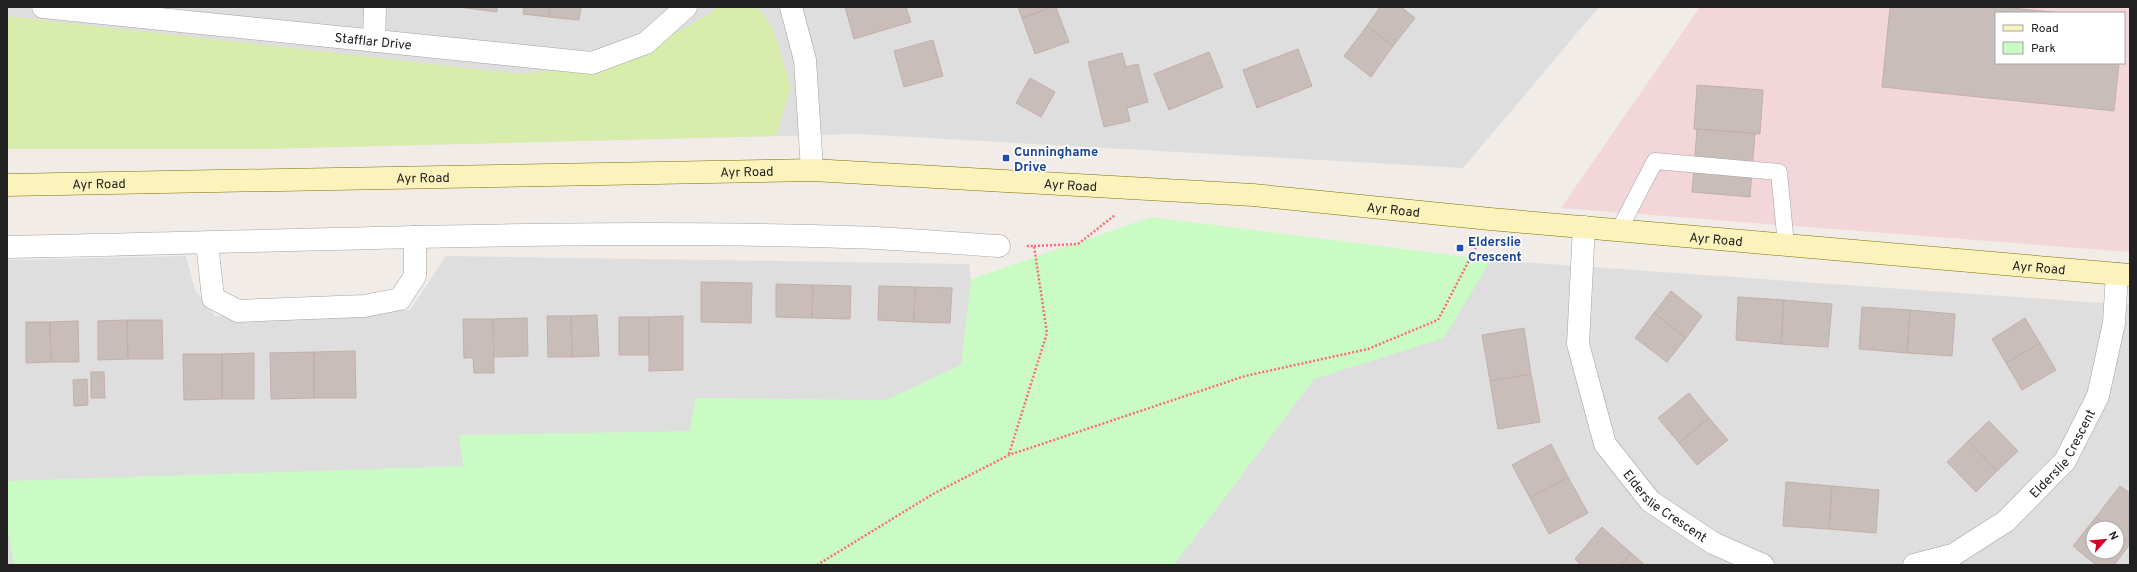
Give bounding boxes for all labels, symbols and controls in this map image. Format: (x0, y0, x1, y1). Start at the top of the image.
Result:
legend (1995, 12, 2125, 64)
text: Road (2031, 21, 2059, 37)
street label: Stafflar Drive (334, 31, 412, 55)
text: Park (2031, 41, 2056, 57)
place label: Cunninghame Drive (1014, 145, 1098, 176)
marker: Cunninghame Drive (1001, 153, 1011, 163)
street label: Ayr Road (720, 165, 774, 182)
street label: Ayr Road (396, 171, 450, 188)
street label: Ayr Road (72, 177, 126, 194)
street label: Ayr Road (1043, 177, 1097, 196)
street label: Ayr Road (1366, 201, 1421, 222)
street label: Ayr Road (1689, 230, 1743, 251)
place label: Elderslie Crescent (1468, 235, 1522, 266)
marker: Elderslie Crescent (1455, 243, 1465, 253)
street label: Ayr Road (2011, 259, 2066, 279)
street label: Elderslie Crescent (2027, 407, 2100, 502)
street label: Elderslie Crescent (1619, 467, 1709, 547)
north arrow (2085, 520, 2125, 560)
text: N (2105, 529, 2121, 543)

